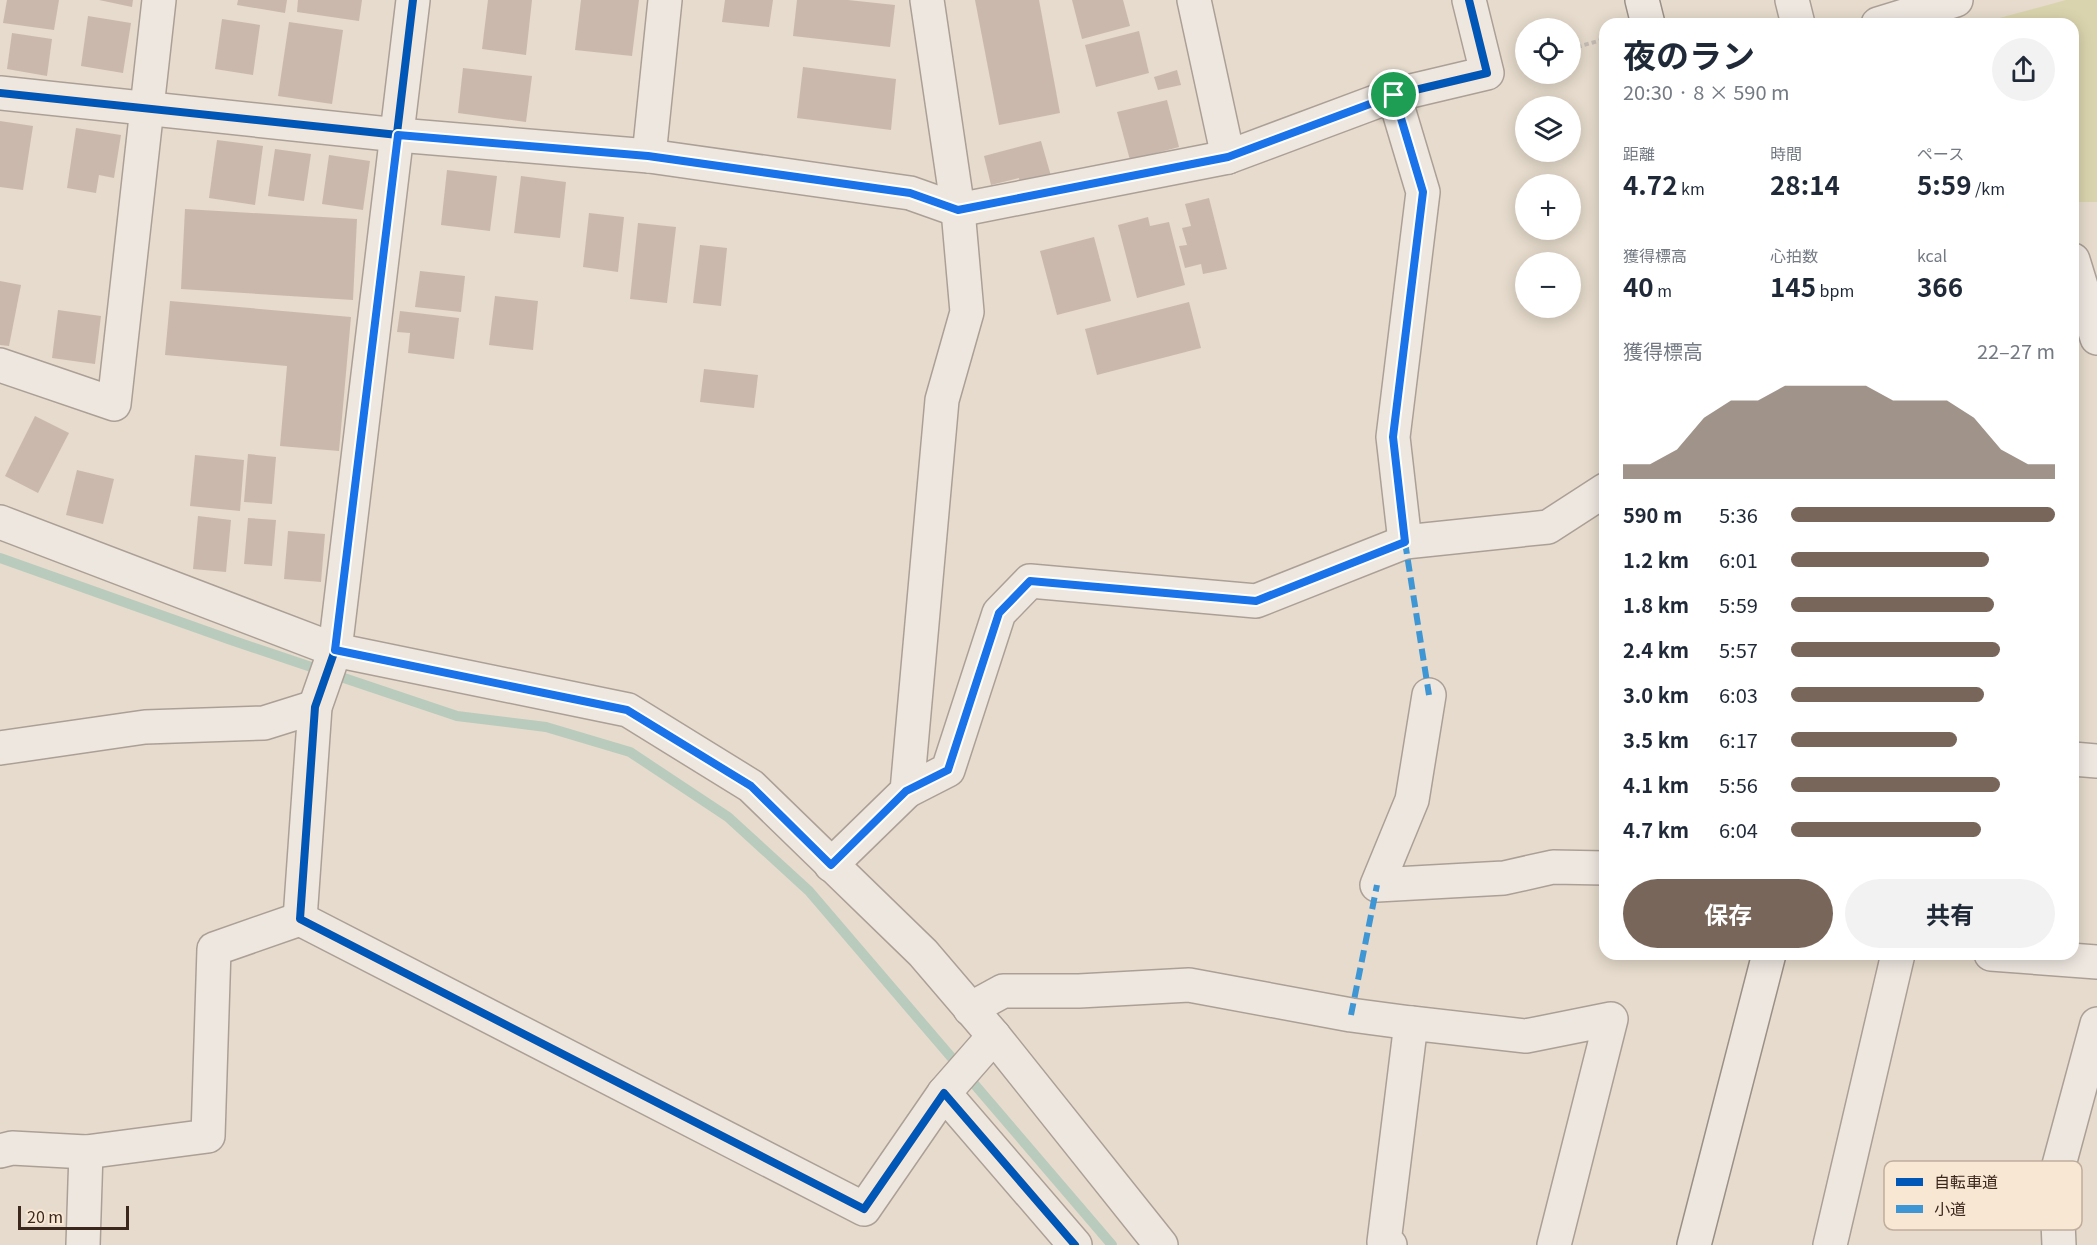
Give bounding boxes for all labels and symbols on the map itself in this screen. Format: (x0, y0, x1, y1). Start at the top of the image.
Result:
pin (1368, 69, 1419, 120)
legend (1884, 1161, 2082, 1230)
text: 自転車道 (1934, 1169, 1998, 1193)
text: 小道 (1934, 1196, 1966, 1220)
scale bar (18, 1203, 129, 1230)

